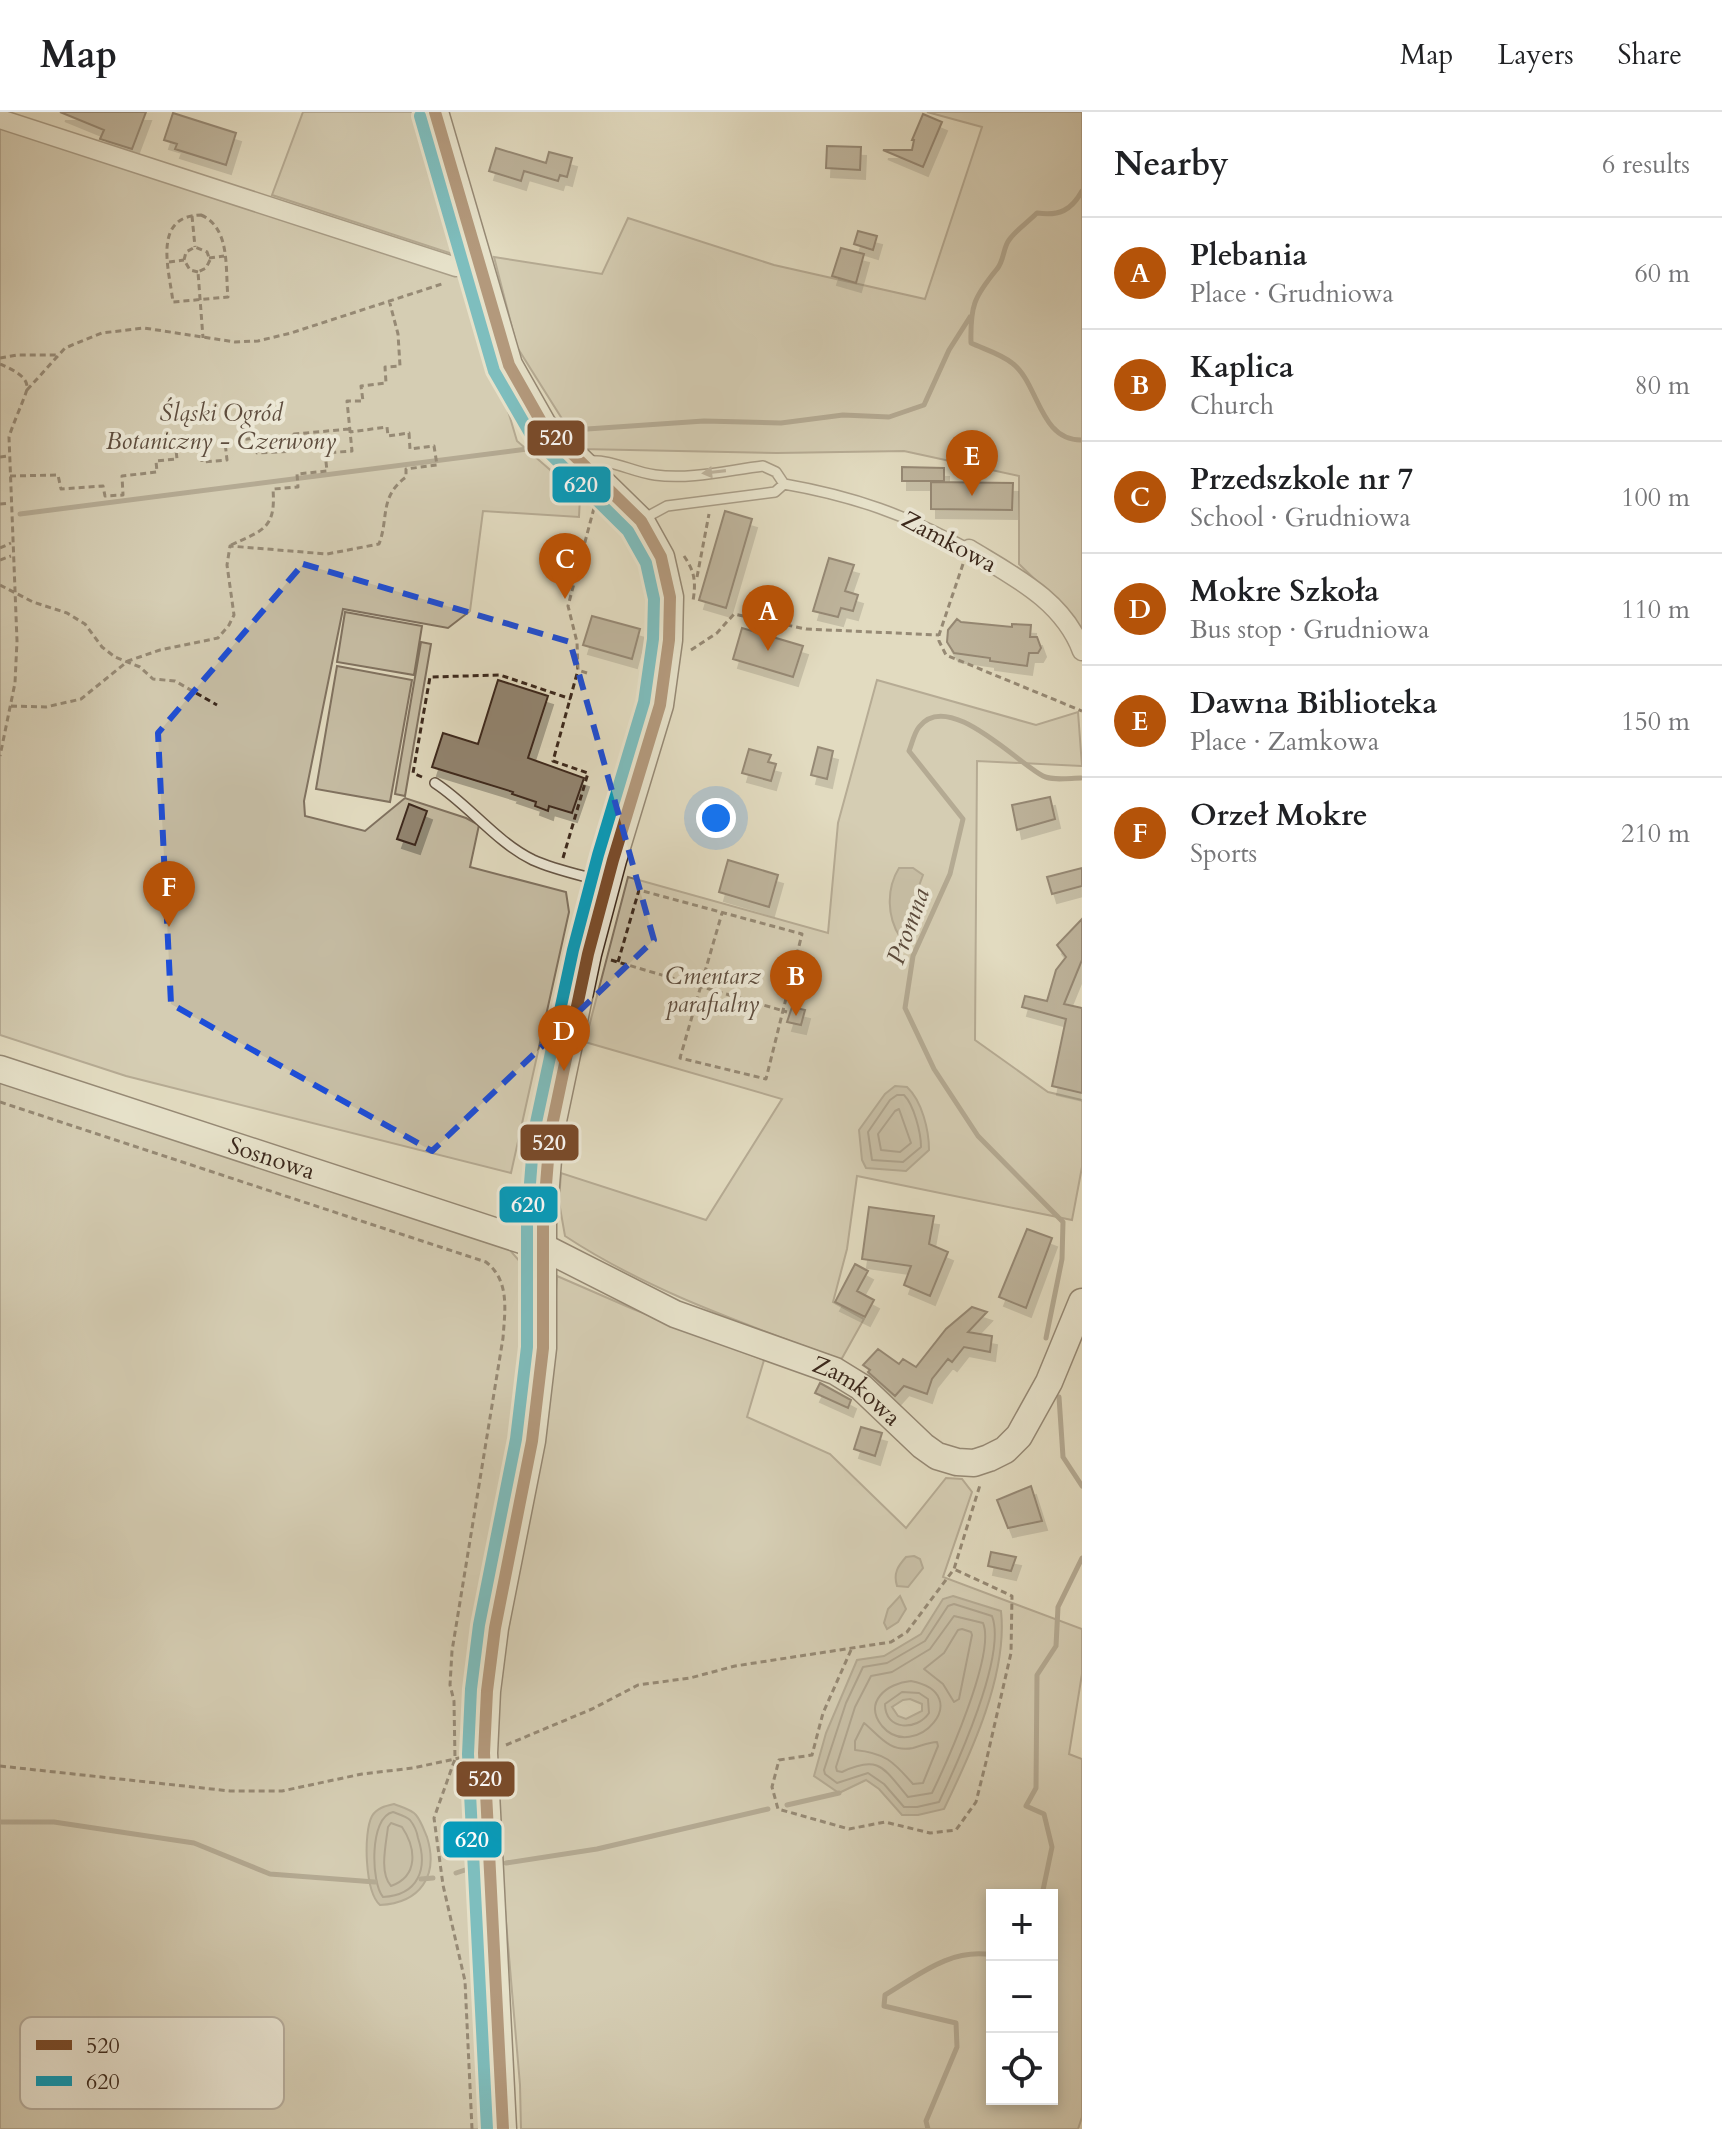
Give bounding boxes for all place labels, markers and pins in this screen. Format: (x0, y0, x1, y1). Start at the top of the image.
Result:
pin: E (946, 430, 998, 496)
pin: C (539, 533, 591, 599)
pin: A (742, 585, 794, 651)
pin: F (143, 861, 195, 927)
pin: B (770, 950, 822, 1016)
pin: D (538, 1005, 590, 1071)

